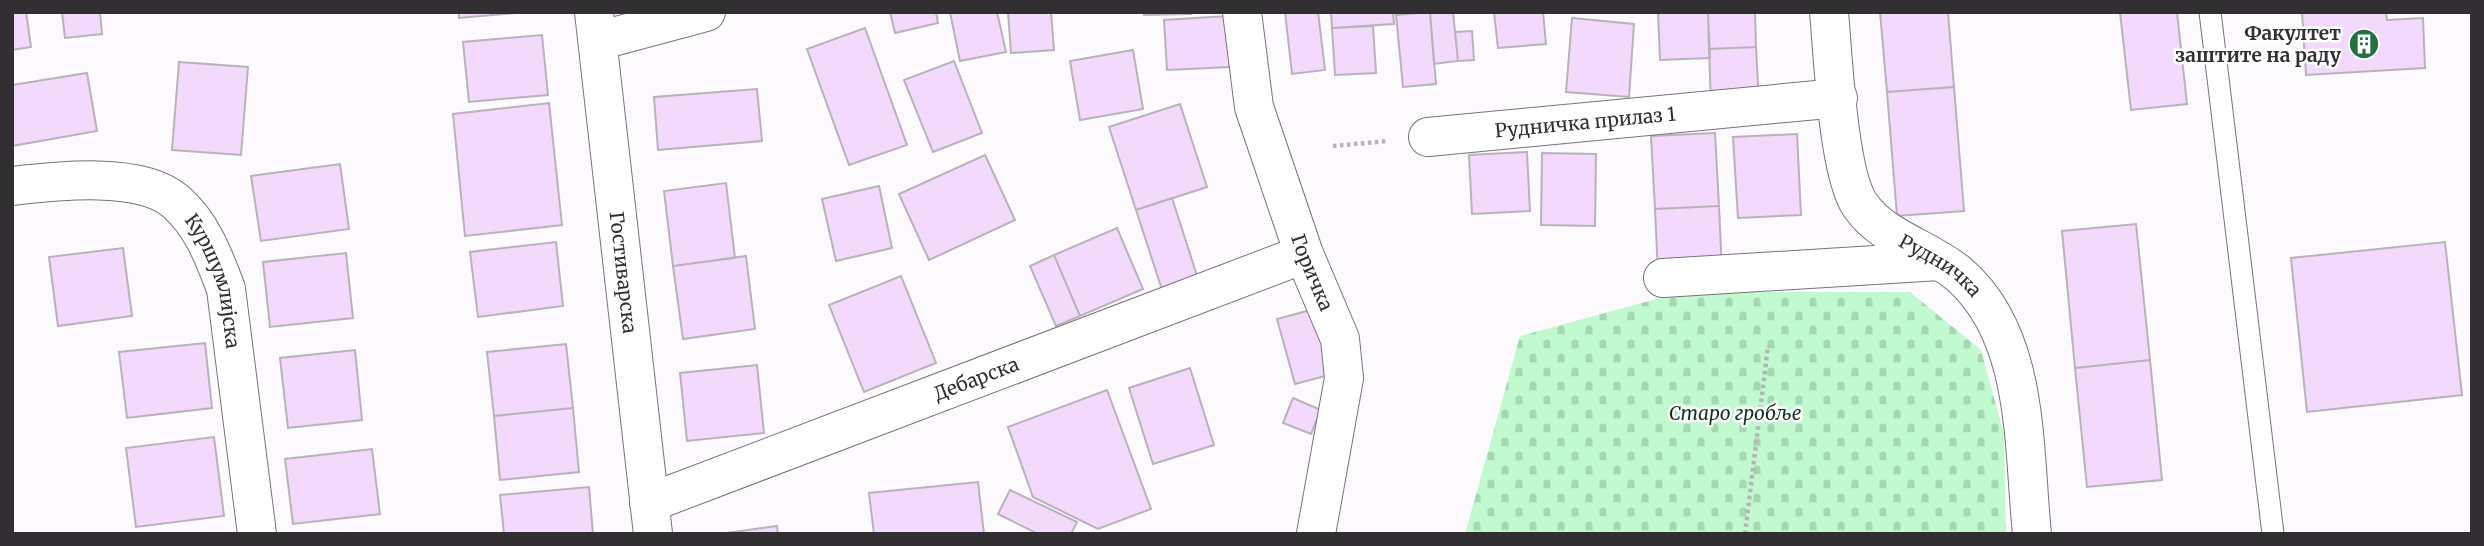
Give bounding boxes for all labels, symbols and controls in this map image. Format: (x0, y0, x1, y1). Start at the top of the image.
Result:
place label: Факултет заштите на раду (2175, 21, 2342, 67)
building icon: Факултет заштите на раду (2347, 27, 2381, 61)
street label: Рудничка прилаз 1 (1494, 101, 1677, 143)
street label: Куршумлијска (180, 209, 245, 350)
street label: Гостиварска (605, 210, 642, 335)
street label: Рудничка (1895, 229, 1987, 302)
street label: Горичка (1286, 231, 1339, 314)
street label: Дебарска (930, 352, 1022, 406)
park label: Старо гробље (1669, 401, 1802, 425)

